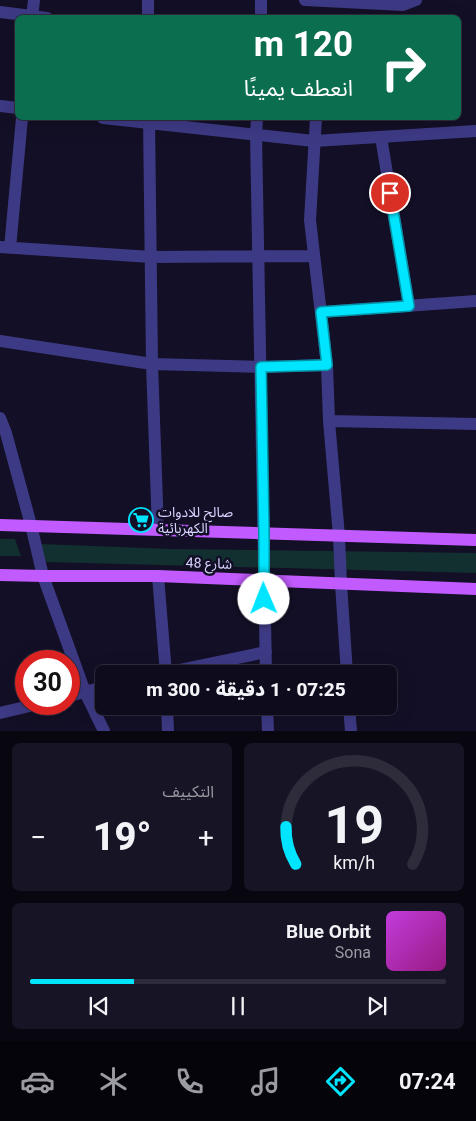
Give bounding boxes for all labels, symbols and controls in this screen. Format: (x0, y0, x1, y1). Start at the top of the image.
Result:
text: 120 m (254, 24, 353, 65)
icon: right (371, 35, 436, 100)
text: انعطف يمينًا (244, 76, 353, 101)
pin (369, 172, 411, 214)
icon: arrive (376, 179, 404, 207)
place label: صالح للادوات الكهربائية (158, 504, 233, 537)
supermarket icon: صالح للادوات الكهربائية (128, 507, 154, 533)
street label: 48 شارع (185, 554, 233, 575)
position arrow (237, 572, 289, 624)
speed limit sign: 30 (15, 650, 80, 715)
text: 07:25 · 1 دقيقة · 300 m (146, 678, 346, 701)
text: التكييف (162, 782, 214, 801)
text: 19 (324, 795, 384, 856)
text: 19° (93, 815, 151, 859)
text: − (30, 821, 46, 854)
text: + (198, 821, 214, 854)
text: km/h (333, 852, 375, 873)
text: Blue Orbit (286, 920, 371, 943)
text: Sona (335, 943, 371, 962)
icon: previous (85, 992, 113, 1020)
icon: pause (224, 992, 252, 1020)
icon: next (363, 992, 391, 1020)
icon: car (20, 1064, 55, 1099)
icon: climate (96, 1064, 131, 1099)
icon: phone (172, 1064, 207, 1099)
icon: music (248, 1064, 283, 1099)
icon: directions (323, 1064, 358, 1099)
text: 07:24 (399, 1069, 456, 1094)

